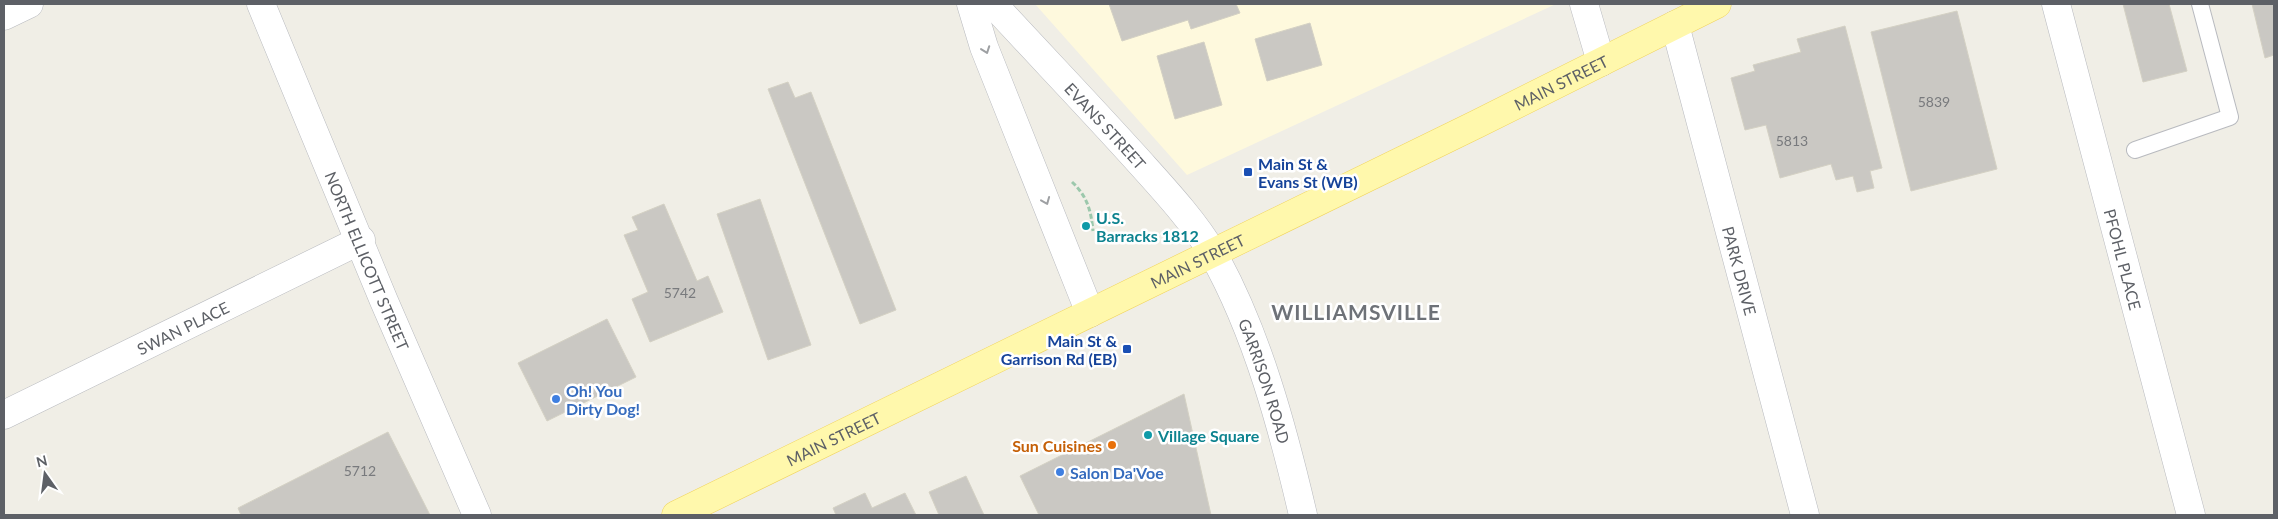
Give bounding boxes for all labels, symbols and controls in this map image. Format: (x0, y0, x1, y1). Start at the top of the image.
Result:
one-way arrow (980, 45, 990, 54)
street label: MAIN STREET (1511, 50, 1611, 114)
street label: EVANS STREET (1061, 78, 1151, 173)
house number: 5839 (1918, 93, 1950, 110)
house number: 5813 (1776, 132, 1808, 149)
place label: Main St & Evans St (WB) (1258, 154, 1358, 191)
marker: Main St & Evans St (WB) (1242, 166, 1254, 178)
street label: NORTH ELLICOTT STREET (322, 168, 414, 354)
one-way arrow (1040, 196, 1051, 205)
street label: PFOHL PLACE (2101, 207, 2146, 312)
place label: U.S. Barracks 1812 (1096, 208, 1199, 245)
marker: U.S. Barracks 1812 (1080, 220, 1092, 232)
street label: PARK DRIVE (1719, 224, 1761, 317)
street label: MAIN STREET (1147, 229, 1248, 292)
house number: 5742 (664, 284, 696, 301)
street label: SWAN PLACE (134, 297, 232, 358)
district label: WILLIAMSVILLE (1271, 299, 1441, 324)
street label: GARRISON ROAD (1236, 316, 1294, 445)
place label: Main St & Garrison Rd (EB) (1001, 331, 1117, 368)
marker: Main St & Garrison Rd (EB) (1121, 343, 1133, 355)
place label: Oh! You Dirty Dog! (566, 381, 640, 418)
marker: Oh! You Dirty Dog! (550, 393, 562, 405)
street label: MAIN STREET (783, 407, 884, 469)
place label: Village Square (1157, 426, 1260, 445)
marker: Village Square (1142, 429, 1154, 441)
place label: Sun Cuisines (1012, 436, 1102, 455)
marker: Sun Cuisines (1106, 439, 1118, 451)
north arrow (20, 449, 70, 499)
text: N (34, 451, 49, 470)
house number: 5712 (344, 462, 376, 479)
place label: Salon Da'Voe (1070, 463, 1164, 482)
marker: Salon Da'Voe (1054, 466, 1066, 478)

